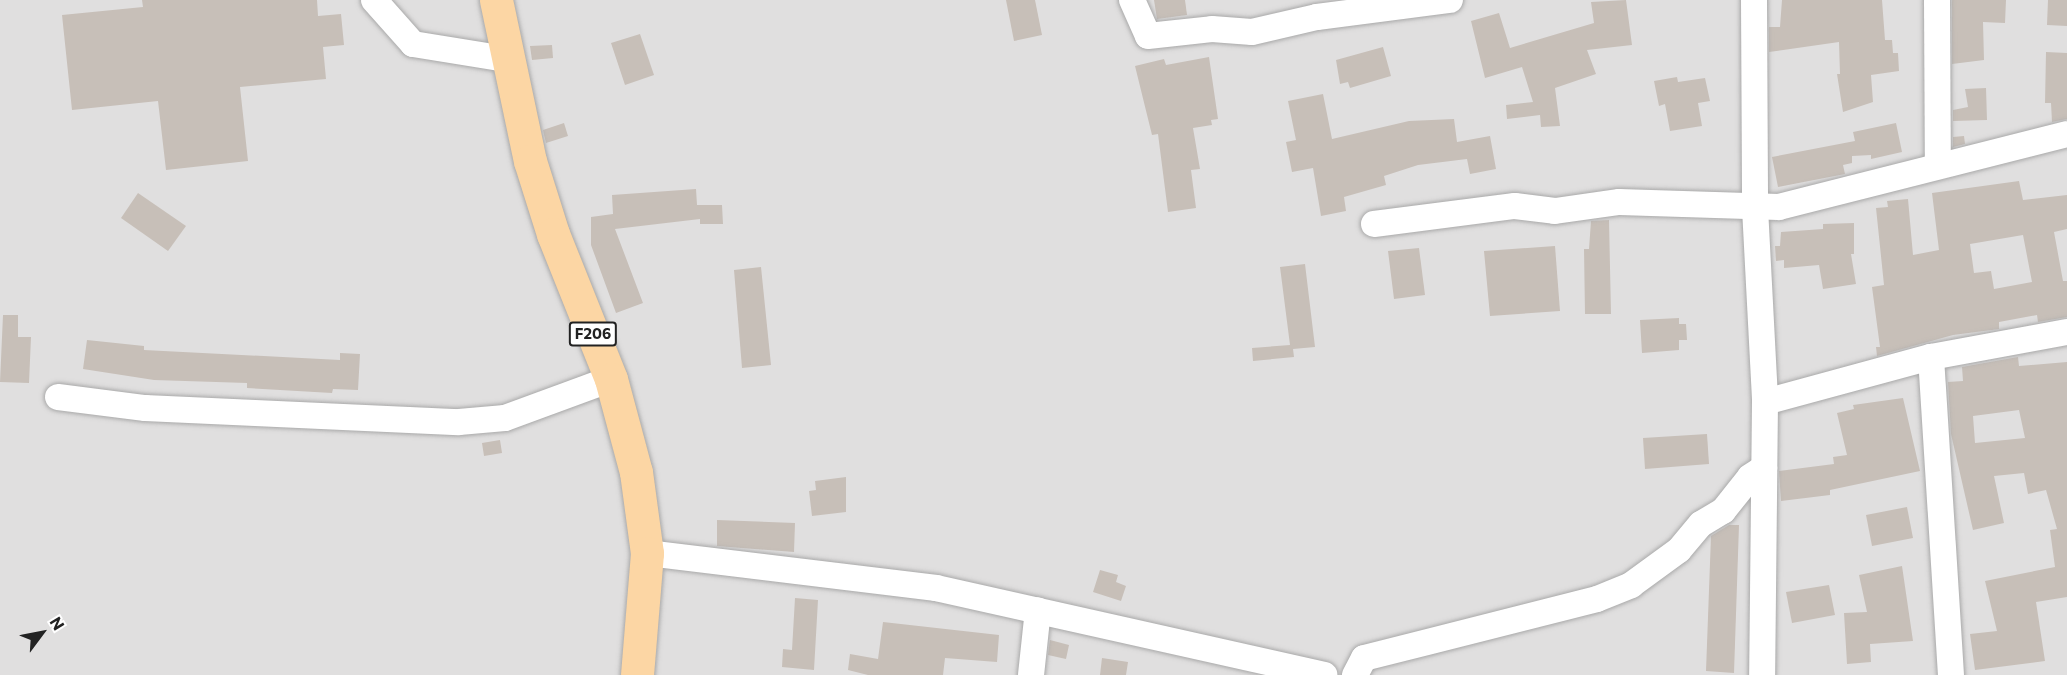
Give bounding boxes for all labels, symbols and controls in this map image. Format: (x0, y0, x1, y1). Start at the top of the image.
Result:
road number: F206 (568, 322, 618, 346)
north arrow (12, 603, 72, 663)
text: N (46, 613, 69, 633)

